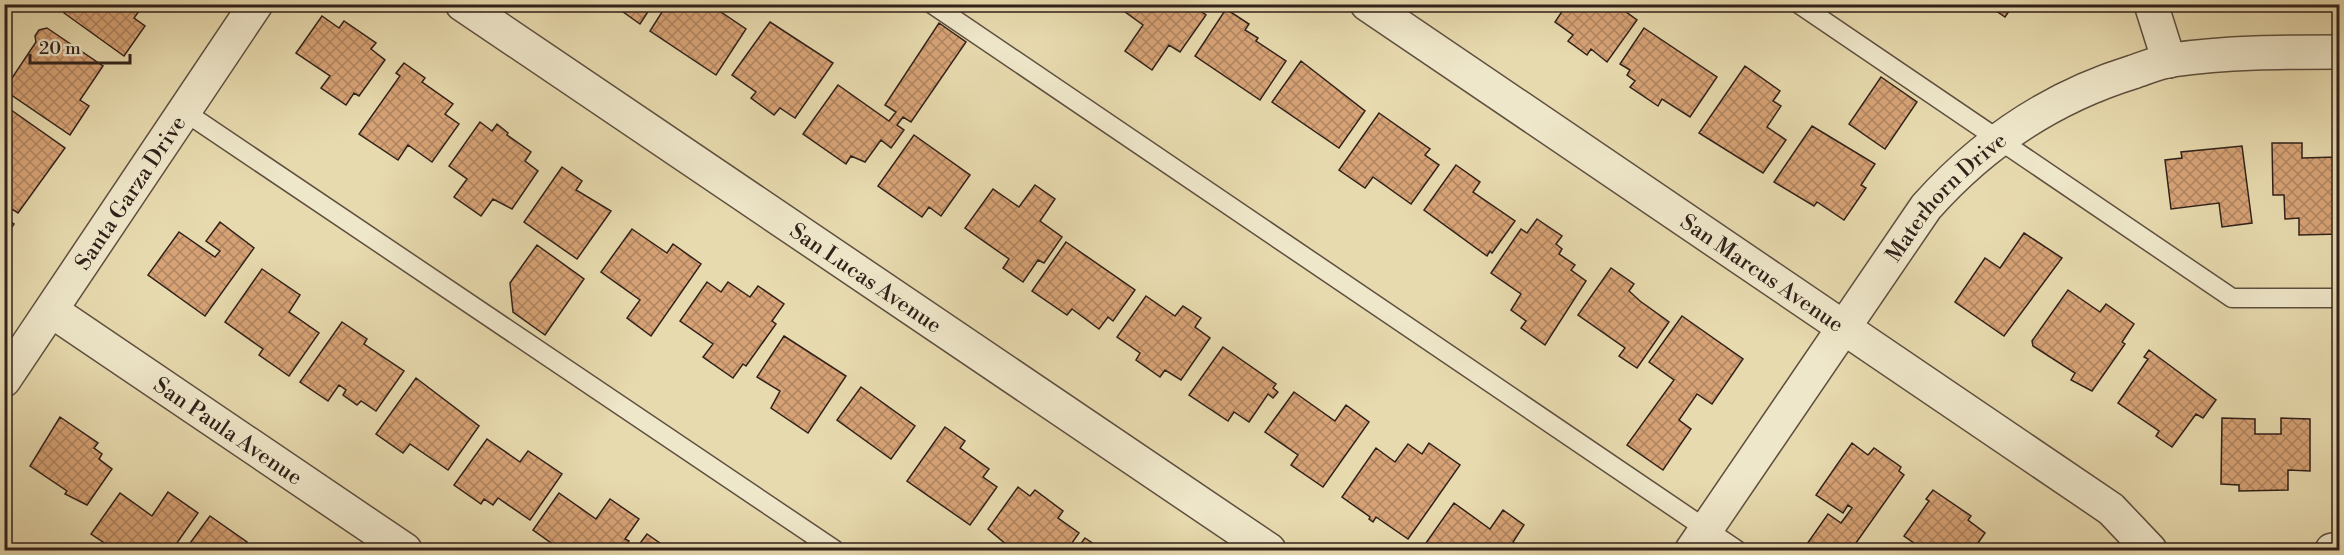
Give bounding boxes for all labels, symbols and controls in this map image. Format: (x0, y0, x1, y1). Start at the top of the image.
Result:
scale bar (30, 27, 130, 65)
text: 20 m (39, 37, 81, 60)
street label: Santa Garza Drive (70, 111, 192, 275)
street label: Materhorn Drive (1881, 127, 2012, 268)
street label: San Marcus Avenue (1675, 209, 1849, 339)
street label: San Lucas Avenue (784, 218, 946, 340)
street label: San Paula Avenue (148, 372, 307, 492)

